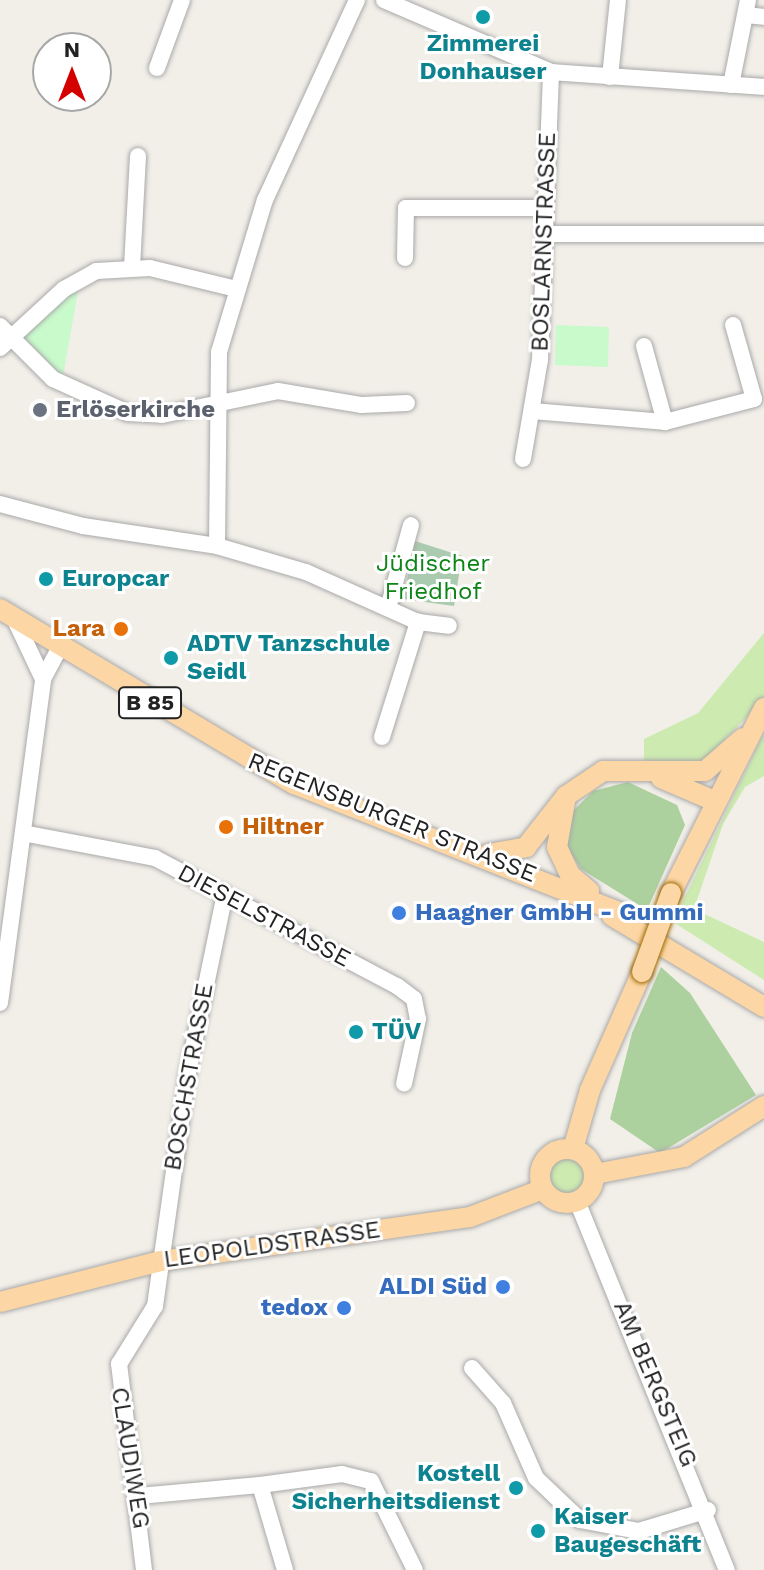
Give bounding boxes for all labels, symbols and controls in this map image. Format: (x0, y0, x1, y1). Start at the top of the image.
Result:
marker: Zimmerei Donhauser (474, 8, 492, 26)
place label: Zimmerei Donhauser (419, 30, 547, 86)
north arrow (32, 32, 112, 112)
text: N (64, 37, 80, 62)
street label: BOSLARNSTRASSE (526, 132, 562, 352)
place label: Erlöserkirche (56, 396, 215, 424)
marker: Erlöserkirche (31, 401, 49, 419)
park label: Jüdischer Friedhof (376, 550, 490, 606)
place label: Europcar (62, 565, 169, 593)
marker: Europcar (37, 570, 55, 588)
place label: Lara (53, 615, 105, 643)
marker: Lara (112, 620, 130, 638)
place label: ADTV Tanzschule Seidl (187, 630, 391, 686)
marker: ADTV Tanzschule Seidl (162, 649, 180, 667)
road number: B 85 (118, 685, 182, 721)
street label: REGENSBURGER STRASSE (243, 747, 541, 889)
place label: Hiltner (242, 813, 324, 841)
marker: Hiltner (217, 818, 235, 836)
street label: DIESELSTRASSE (173, 858, 355, 974)
place label: Haagner GmbH - Gummi (415, 899, 704, 927)
marker: Haagner GmbH - Gummi (390, 904, 408, 922)
street label: BOSCHSTRASSE (158, 981, 220, 1173)
place label: TÜV (372, 1018, 421, 1046)
marker: TÜV (347, 1023, 365, 1041)
street label: LEOPOLDSTRASSE (162, 1216, 382, 1274)
place label: ALDI Süd (379, 1273, 487, 1301)
marker: ALDI Süd (494, 1278, 512, 1296)
place label: tedox (261, 1294, 328, 1322)
street label: AM BERGSTEIG (607, 1297, 703, 1471)
marker: tedox (335, 1299, 353, 1317)
street label: CLAUDIWEG (105, 1385, 155, 1531)
place label: Kostell Sicherheitsdienst (292, 1460, 500, 1516)
marker: Kostell Sicherheitsdienst (507, 1479, 525, 1497)
place label: Kaiser Baugeschäft (554, 1503, 701, 1559)
marker: Kaiser Baugeschäft (529, 1522, 547, 1540)

